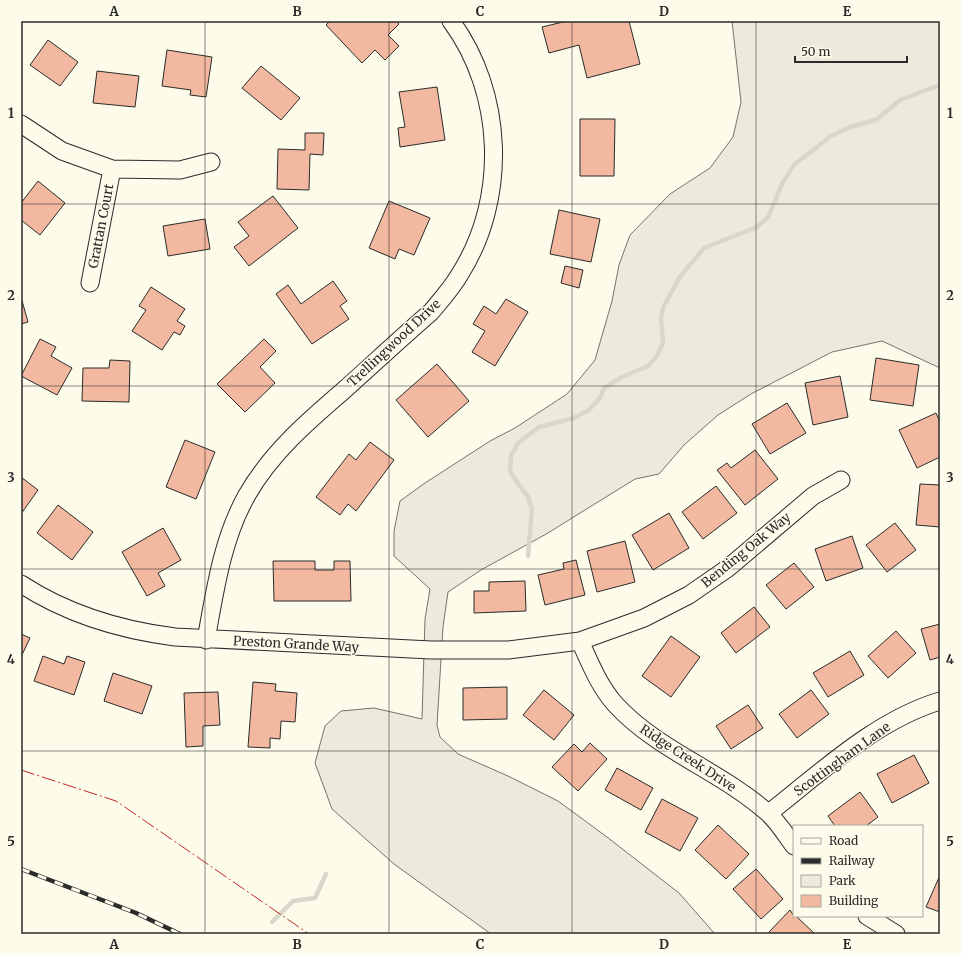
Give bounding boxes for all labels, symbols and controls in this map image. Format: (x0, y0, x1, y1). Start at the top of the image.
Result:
text: A (108, 3, 119, 20)
text: B (292, 3, 302, 20)
text: C (476, 3, 485, 20)
text: D (659, 3, 669, 20)
text: E (843, 3, 852, 20)
scale bar (795, 38, 907, 64)
text: 50 m (801, 44, 830, 59)
text: 1 (8, 105, 14, 122)
text: 1 (947, 105, 953, 122)
street label: Grattan Court (84, 182, 118, 270)
text: 2 (7, 287, 15, 304)
text: 2 (946, 287, 954, 304)
street label: Trellingwood Drive (344, 295, 444, 391)
text: 3 (7, 469, 15, 486)
text: 3 (946, 469, 954, 486)
street label: Bending Oak Way (698, 508, 795, 591)
street label: Preston Grande Way (233, 632, 360, 656)
text: 4 (7, 651, 16, 668)
text: 4 (946, 651, 955, 668)
street label: Scottingham Lane (790, 718, 894, 800)
street label: Ridge Creek Drive (637, 721, 740, 796)
legend (793, 825, 923, 917)
text: 5 (7, 833, 15, 850)
text: Road (829, 833, 858, 848)
text: 5 (946, 833, 954, 850)
text: Railway (829, 853, 875, 868)
text: Park (829, 873, 856, 888)
text: Building (829, 893, 879, 908)
text: A (108, 936, 119, 953)
text: B (292, 936, 302, 953)
text: C (476, 936, 485, 953)
text: D (659, 936, 669, 953)
text: E (843, 936, 852, 953)

